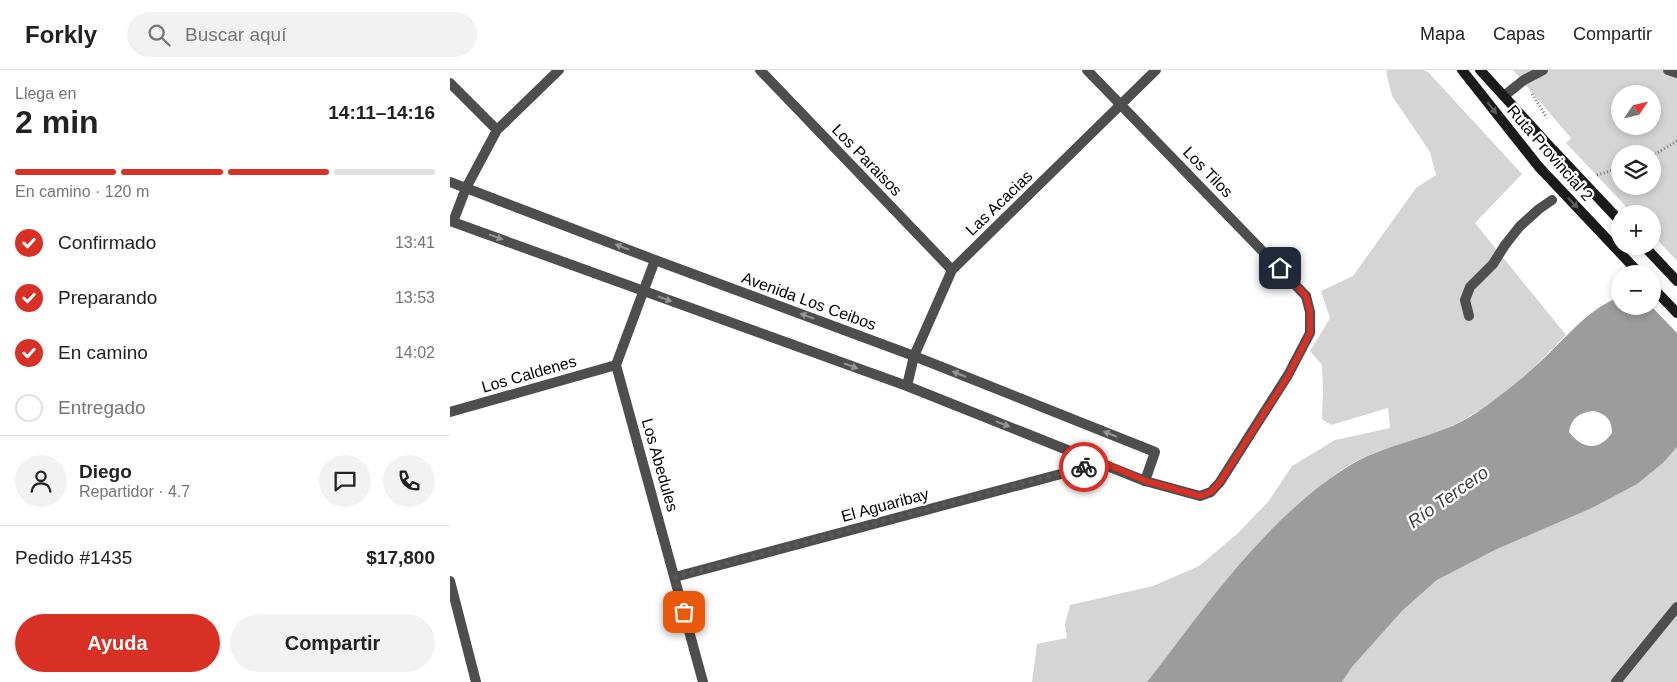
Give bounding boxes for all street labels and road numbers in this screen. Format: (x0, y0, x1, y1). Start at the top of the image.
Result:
street label: Ruta Provincial 2 (1504, 102, 1596, 204)
street label: Los Paraisos (829, 121, 905, 199)
street label: Los Tilos (1180, 143, 1236, 201)
street label: Las Acacias (962, 167, 1036, 239)
street label: Avenida Los Ceibos (739, 269, 879, 333)
street label: Los Caldenes (480, 352, 578, 396)
street label: Los Abedules (639, 416, 681, 514)
street label: El Aguaribay (839, 485, 931, 525)

